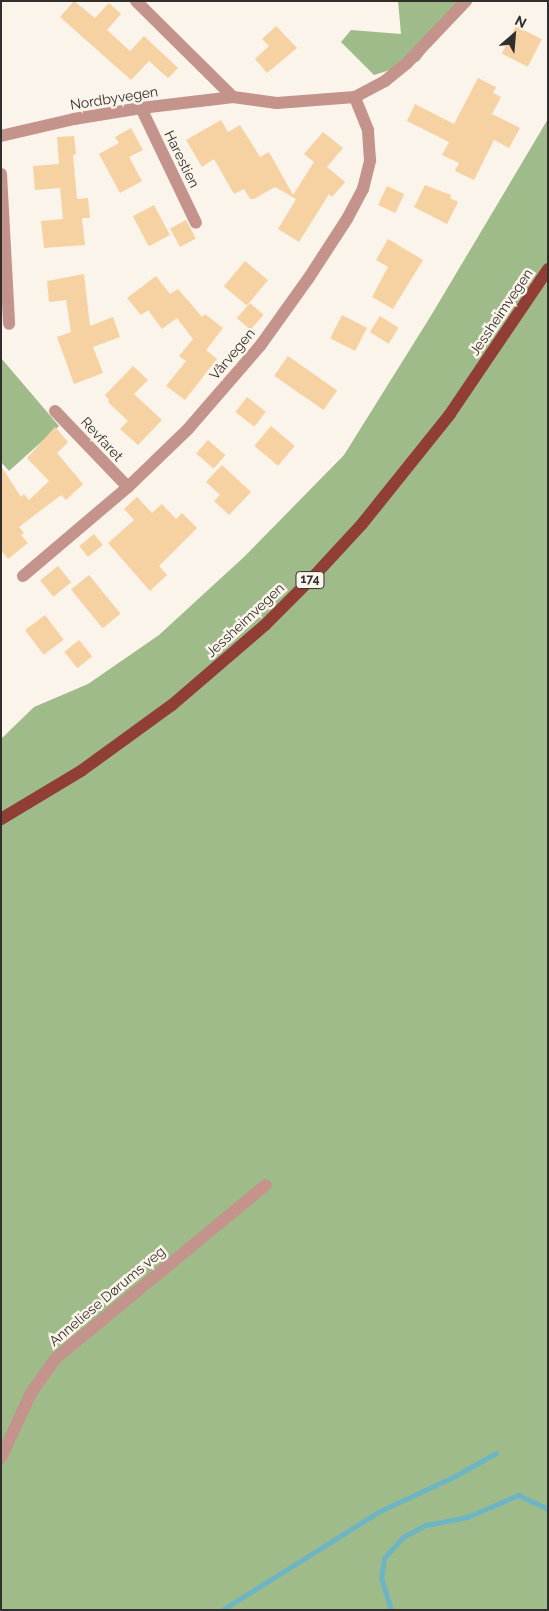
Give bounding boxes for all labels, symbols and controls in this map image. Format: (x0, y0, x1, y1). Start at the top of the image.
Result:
north arrow (489, 10, 539, 60)
text: N (512, 12, 529, 31)
street label: Nordbyvegen (69, 83, 159, 113)
street label: Harestien (161, 128, 203, 190)
street label: Jessheimvegen (466, 265, 536, 359)
street label: Vårvegen (206, 325, 258, 383)
street label: Revfaret (77, 413, 127, 465)
road number: 174 (295, 570, 325, 590)
street label: Jessheimvegen (202, 579, 288, 661)
street label: Anneliese Dørums veg (45, 1242, 169, 1350)

